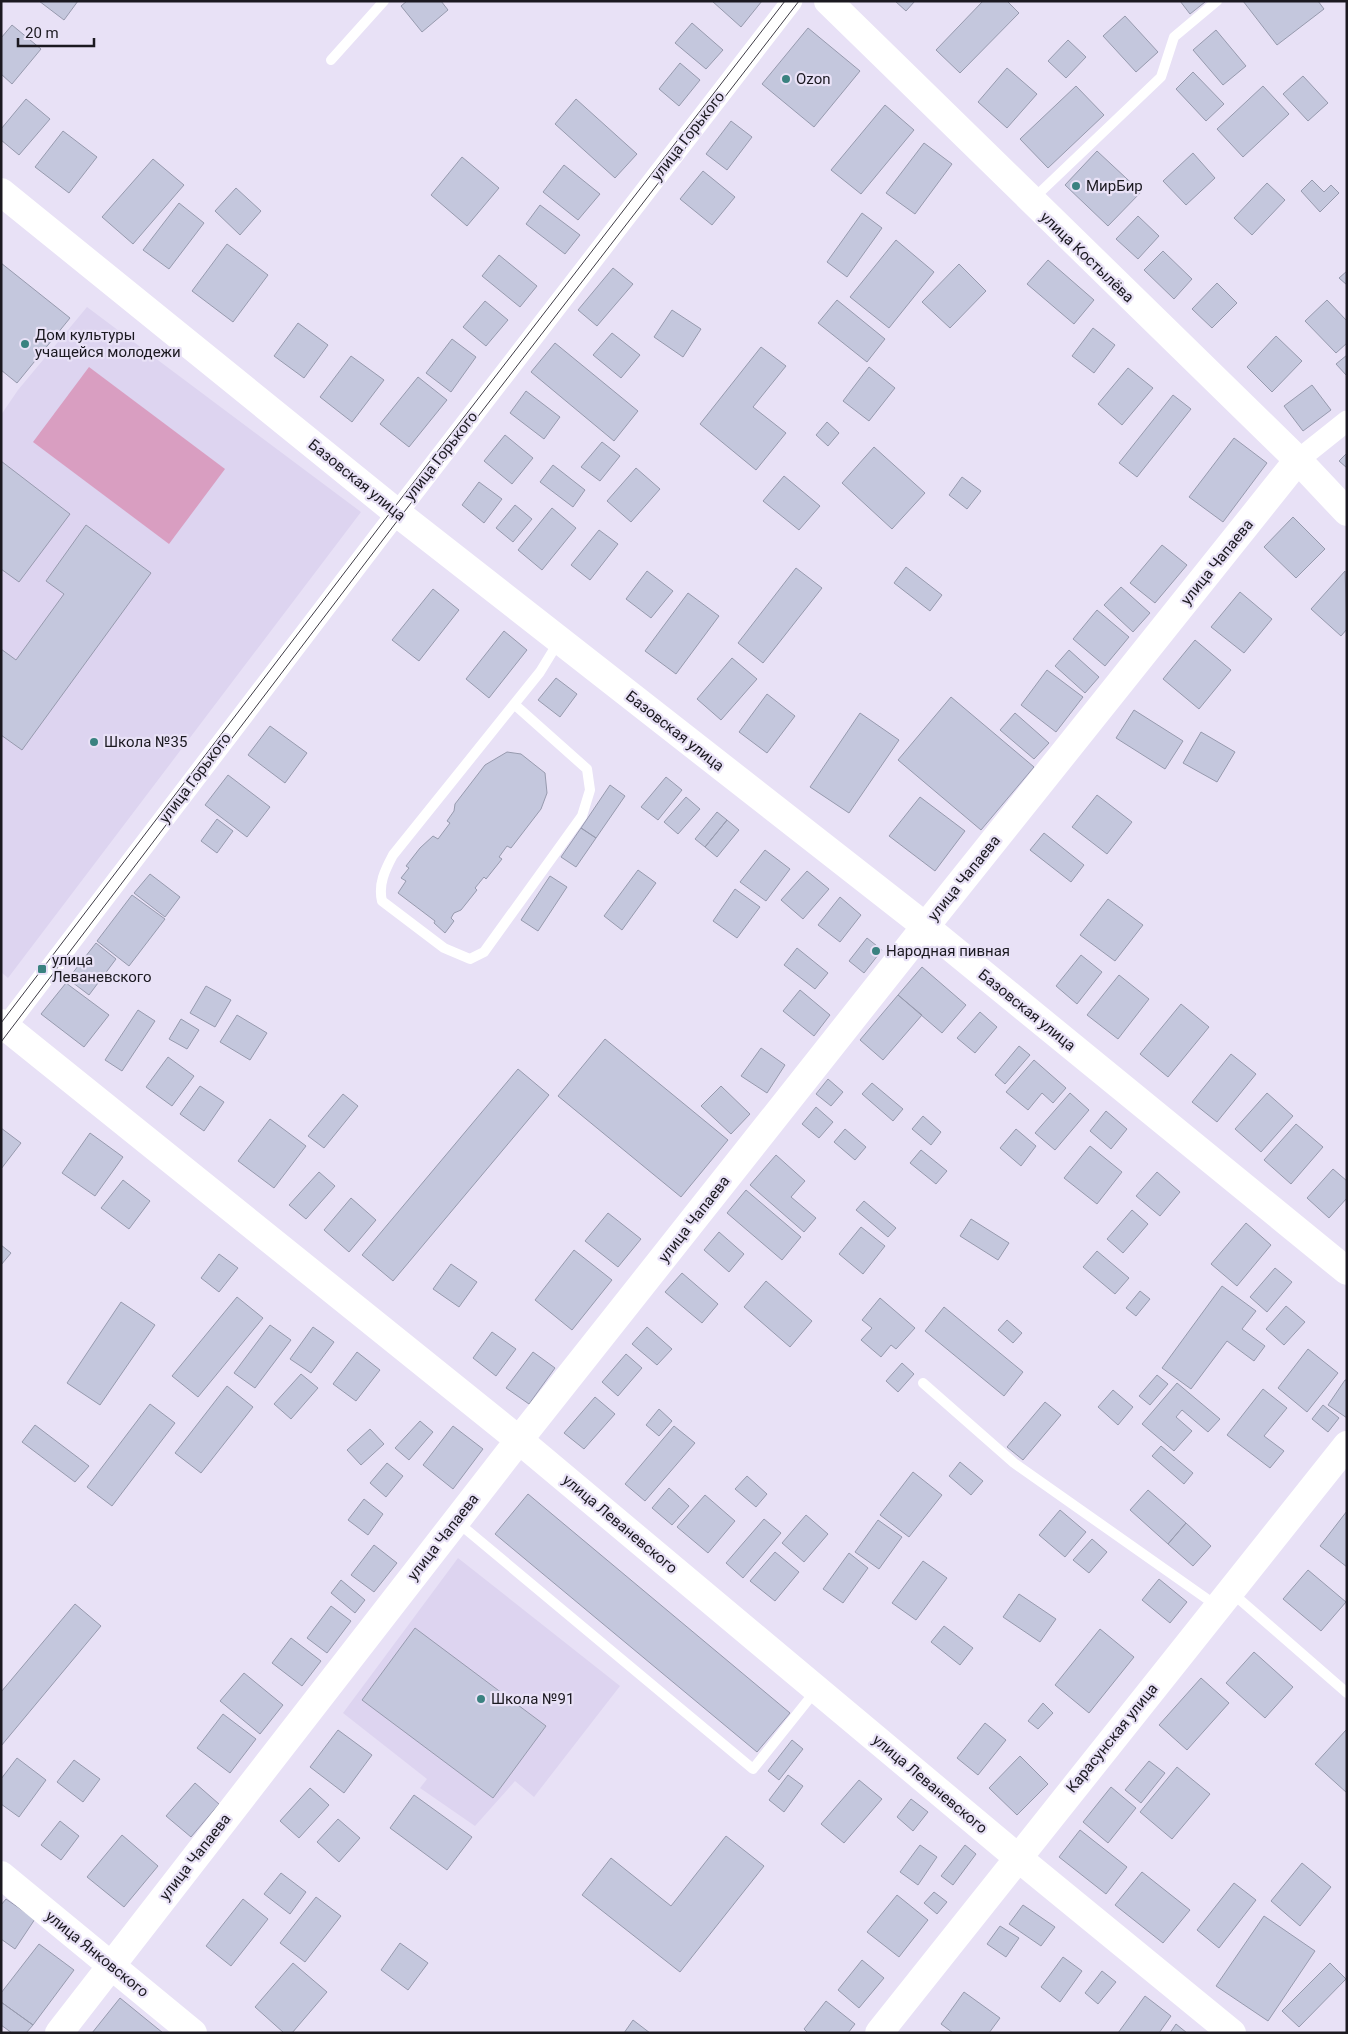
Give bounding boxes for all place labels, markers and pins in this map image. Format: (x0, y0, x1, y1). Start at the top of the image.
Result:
place label: Ozon (796, 70, 830, 88)
marker: Ozon (780, 73, 792, 85)
place label: МирБир (1086, 177, 1143, 195)
marker: МирБир (1070, 180, 1082, 192)
place label: Дом культуры учащейся молодежи (35, 326, 181, 361)
marker: Дом культуры учащейся молодежи (19, 338, 31, 350)
place label: Школа №35 (104, 733, 187, 751)
marker: Школа №35 (88, 736, 100, 748)
place label: Народная пивная (886, 942, 1010, 960)
marker: Народная пивная (870, 945, 882, 957)
place label: улица Леваневского (52, 951, 152, 986)
marker: улица Леваневского (36, 963, 48, 975)
place label: Школа №91 (491, 1690, 574, 1708)
marker: Школа №91 (475, 1693, 487, 1705)

